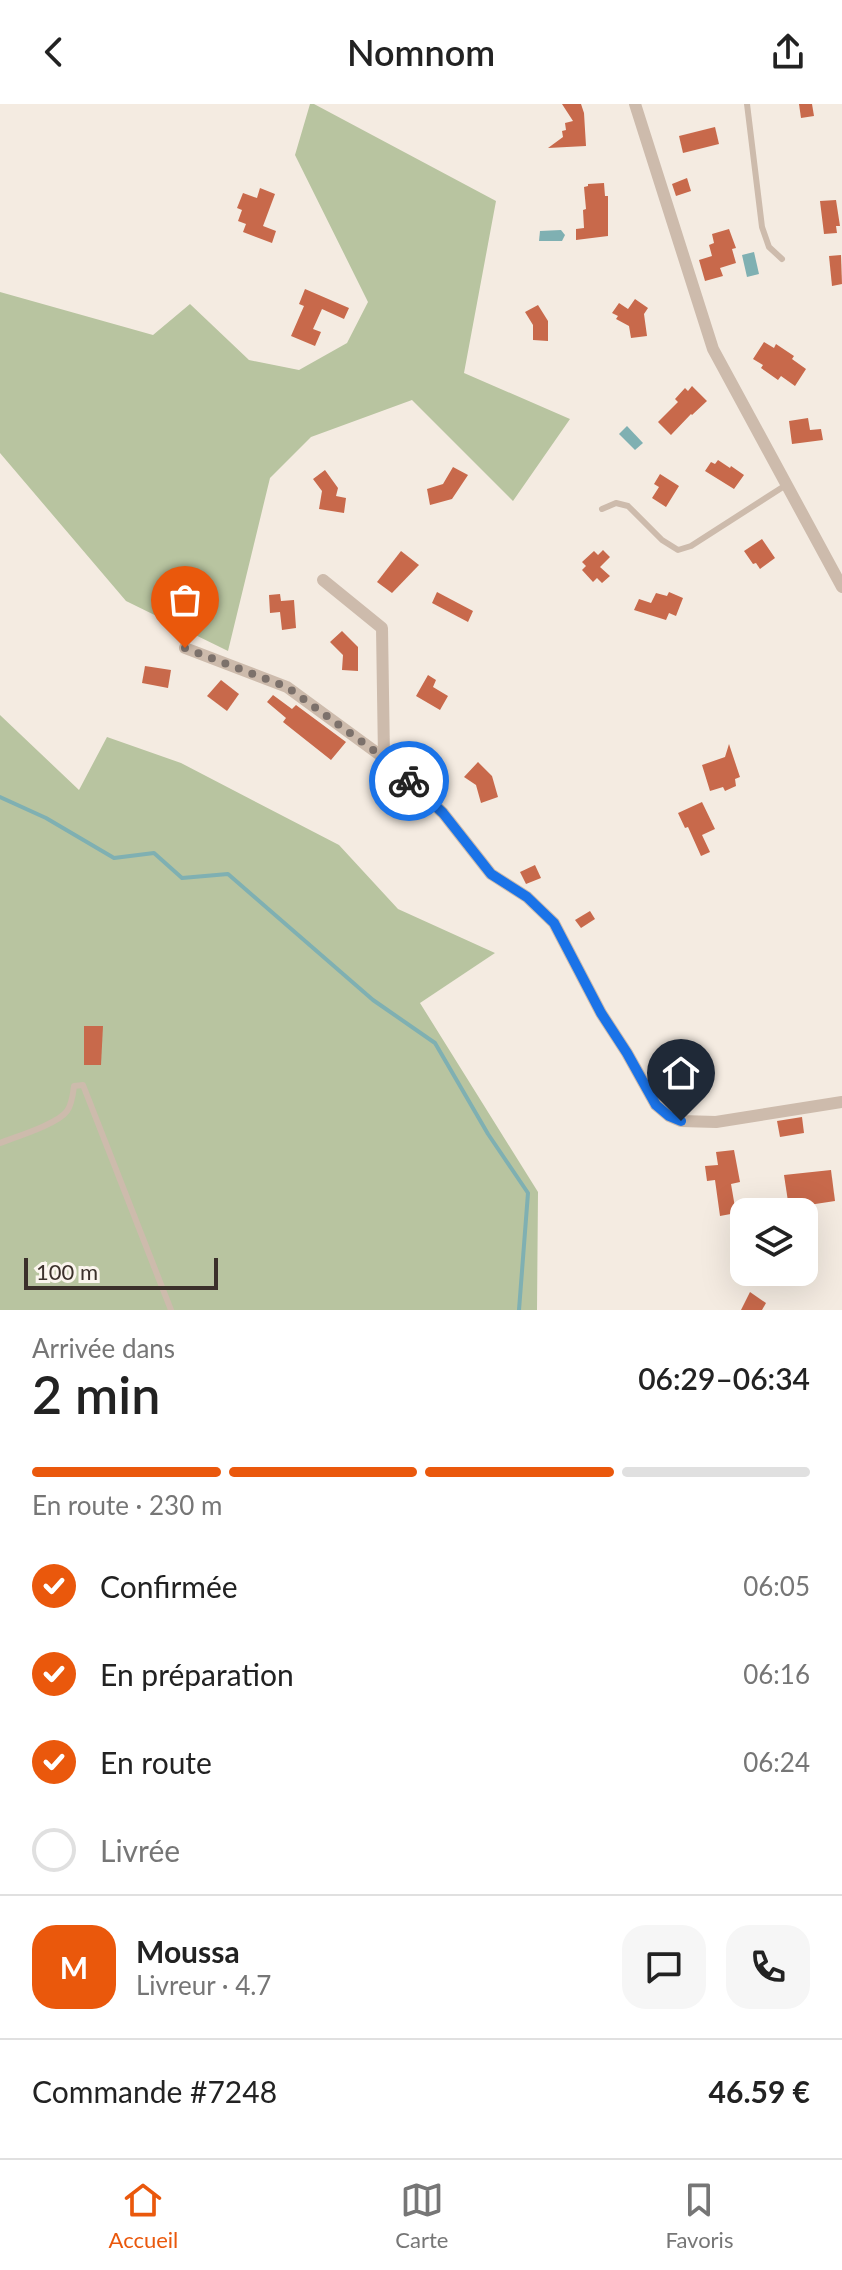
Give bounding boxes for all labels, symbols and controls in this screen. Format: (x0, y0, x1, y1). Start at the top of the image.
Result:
icon: back (32, 30, 76, 74)
text: Nomnom (347, 30, 495, 74)
icon: share (766, 30, 810, 74)
pin (151, 566, 219, 648)
icon: bag (163, 578, 207, 622)
courier (369, 741, 449, 821)
icon: bike (387, 759, 431, 803)
pin (647, 1039, 715, 1121)
icon: home (659, 1051, 703, 1095)
map controls (730, 1198, 818, 1286)
button: layers (730, 1198, 818, 1286)
scale bar (24, 1254, 218, 1290)
text: 100 m (36, 1258, 98, 1285)
text: Arrivée dans (32, 1332, 175, 1364)
text: 06:29–06:34 (638, 1360, 810, 1396)
text: 2 min (32, 1363, 160, 1425)
text: En route · 230 m (32, 1489, 222, 1521)
icon: check (32, 1564, 76, 1608)
text: Confirmée (100, 1568, 238, 1604)
text: 06:05 (743, 1570, 810, 1602)
icon: check (32, 1652, 76, 1696)
text: En préparation (100, 1656, 294, 1692)
text: 06:16 (743, 1658, 810, 1690)
icon: check (32, 1740, 76, 1784)
text: En route (100, 1744, 212, 1780)
text: 06:24 (743, 1746, 810, 1778)
text: Livrée (100, 1832, 180, 1868)
button: chat (622, 1925, 706, 2009)
button: phone (726, 1925, 810, 2009)
text: Moussa (136, 1933, 240, 1969)
text: M (60, 1949, 88, 1985)
text: Livreur · 4.7 (136, 1969, 271, 2001)
text: Commande #7248 (32, 2073, 277, 2109)
text: 46.59 € (709, 2073, 810, 2109)
tab: Accueil (109, 2178, 178, 2253)
tab: Carte (395, 2178, 448, 2253)
tab: Favoris (666, 2178, 733, 2253)

